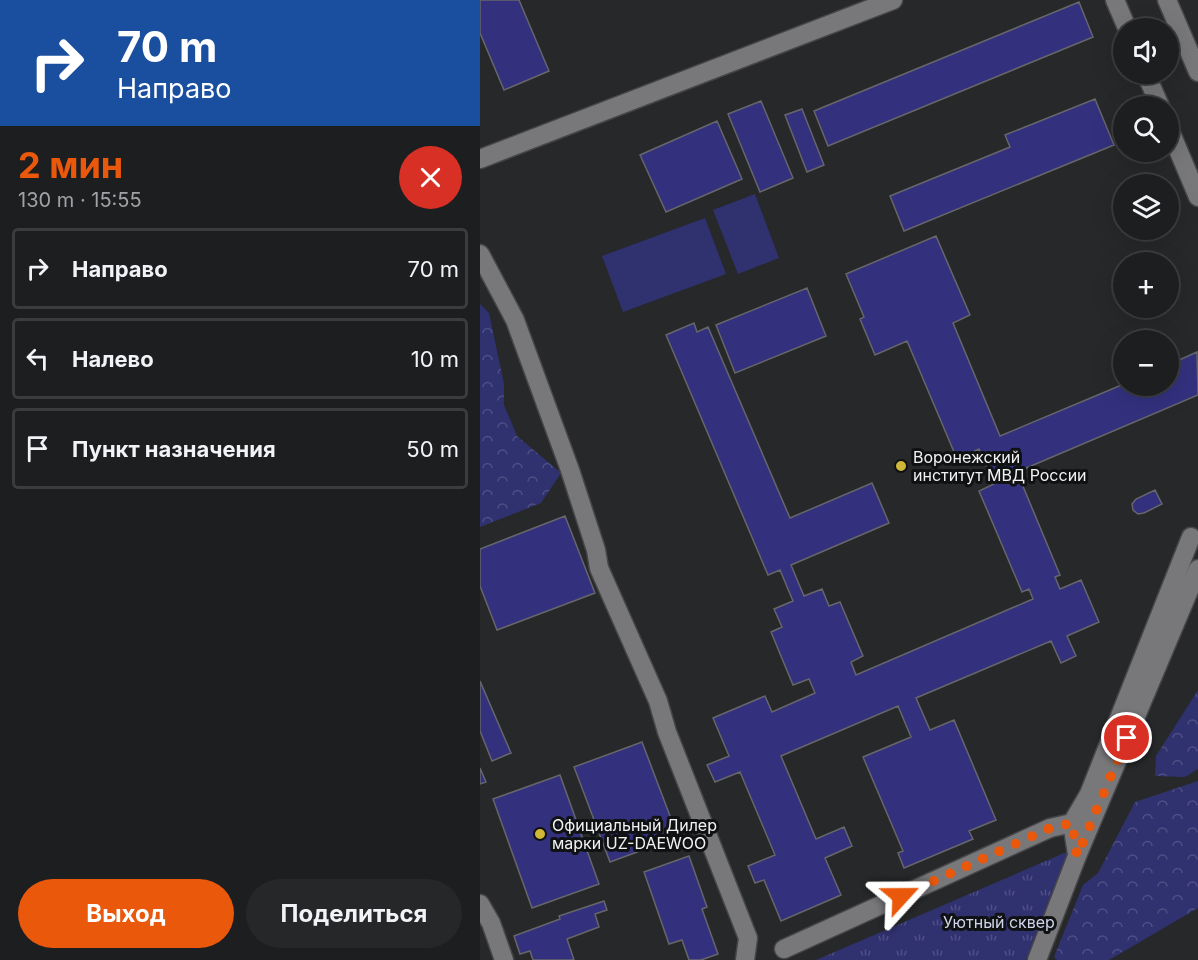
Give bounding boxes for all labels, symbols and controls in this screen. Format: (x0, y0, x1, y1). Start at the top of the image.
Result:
map controls (1113, 18, 1179, 396)
button: sound (1113, 18, 1179, 84)
text: 70 m (117, 21, 217, 72)
icon: right (18, 24, 96, 102)
text: Направо (117, 72, 232, 105)
button: search (1113, 96, 1179, 162)
text: 2 мин (18, 143, 123, 187)
button: close (399, 146, 462, 209)
button: layers (1113, 174, 1179, 240)
text: 130 m · 15:55 (18, 188, 142, 212)
icon: right (21, 252, 54, 285)
button: + (1113, 252, 1179, 318)
text: Направо (72, 256, 168, 282)
text: 70 m (408, 256, 459, 282)
button: − (1113, 330, 1179, 396)
icon: left (21, 342, 54, 375)
text: Налево (72, 346, 154, 372)
text: 10 m (411, 346, 459, 372)
icon: arrive (21, 432, 54, 465)
text: Пункт назначения (72, 436, 276, 462)
text: 50 m (406, 436, 459, 462)
place label: Воронежский институт МВД России (913, 447, 1087, 485)
marker: Воронежский институт МВД России (894, 459, 908, 473)
pin (1101, 712, 1152, 763)
icon: arrive (1110, 721, 1143, 754)
place label: Официальный Дилер марки UZ-DAEWOO (552, 815, 717, 853)
marker: Официальный Дилер марки UZ-DAEWOO (533, 827, 547, 841)
position arrow (869, 864, 933, 928)
button: Выход (18, 879, 234, 948)
button: Поделиться (246, 879, 462, 948)
park label: Уютный сквер (943, 912, 1055, 932)

